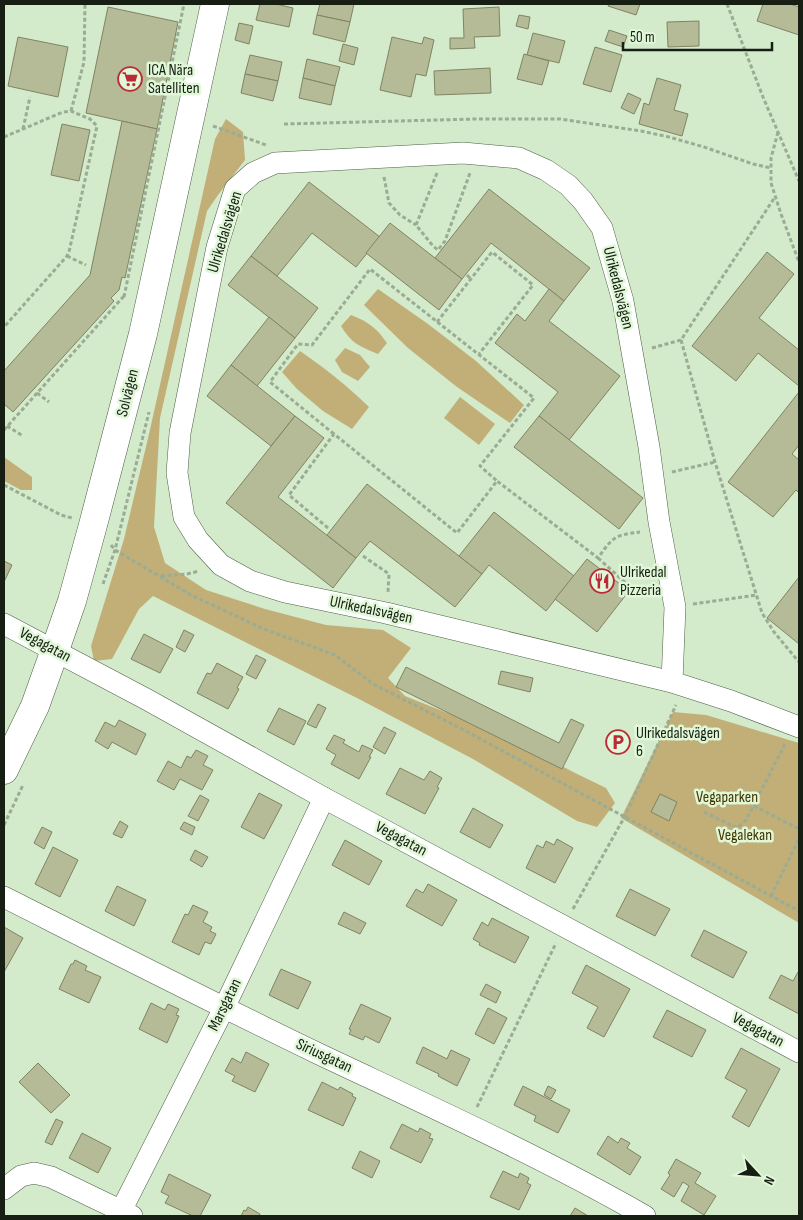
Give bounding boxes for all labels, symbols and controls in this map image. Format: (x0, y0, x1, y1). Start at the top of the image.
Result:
scale bar (623, 20, 772, 52)
text: 50 m (630, 28, 655, 47)
place label: ICA Nära Satelliten (148, 61, 200, 98)
supermarket icon: ICA Nära Satelliten (117, 66, 143, 92)
street label: Ulrikedalsvägen (204, 189, 246, 275)
street label: Ulrikedalsvägen (599, 245, 637, 331)
street label: Solvägen (113, 367, 143, 419)
place label: Ulrikedal Pizzeria (620, 563, 667, 600)
restaurant icon: Ulrikedal Pizzeria (589, 568, 615, 594)
street label: Ulrikedalsvägen (328, 592, 414, 628)
street label: Vegagatan (16, 624, 74, 666)
place label: Ulrikedalsvägen 6 (636, 724, 720, 761)
parking icon: Ulrikedalsvägen 6 (605, 729, 631, 755)
park label: Vegaparken (696, 788, 758, 807)
street label: Vegagatan (372, 818, 430, 860)
park label: Vegalekan (718, 826, 772, 845)
street label: Marsgatan (204, 976, 246, 1034)
street label: Vegagatan (729, 1009, 787, 1051)
street label: Siriusgatan (293, 1035, 355, 1077)
north arrow (733, 1150, 783, 1200)
text: N (760, 1173, 779, 1188)

